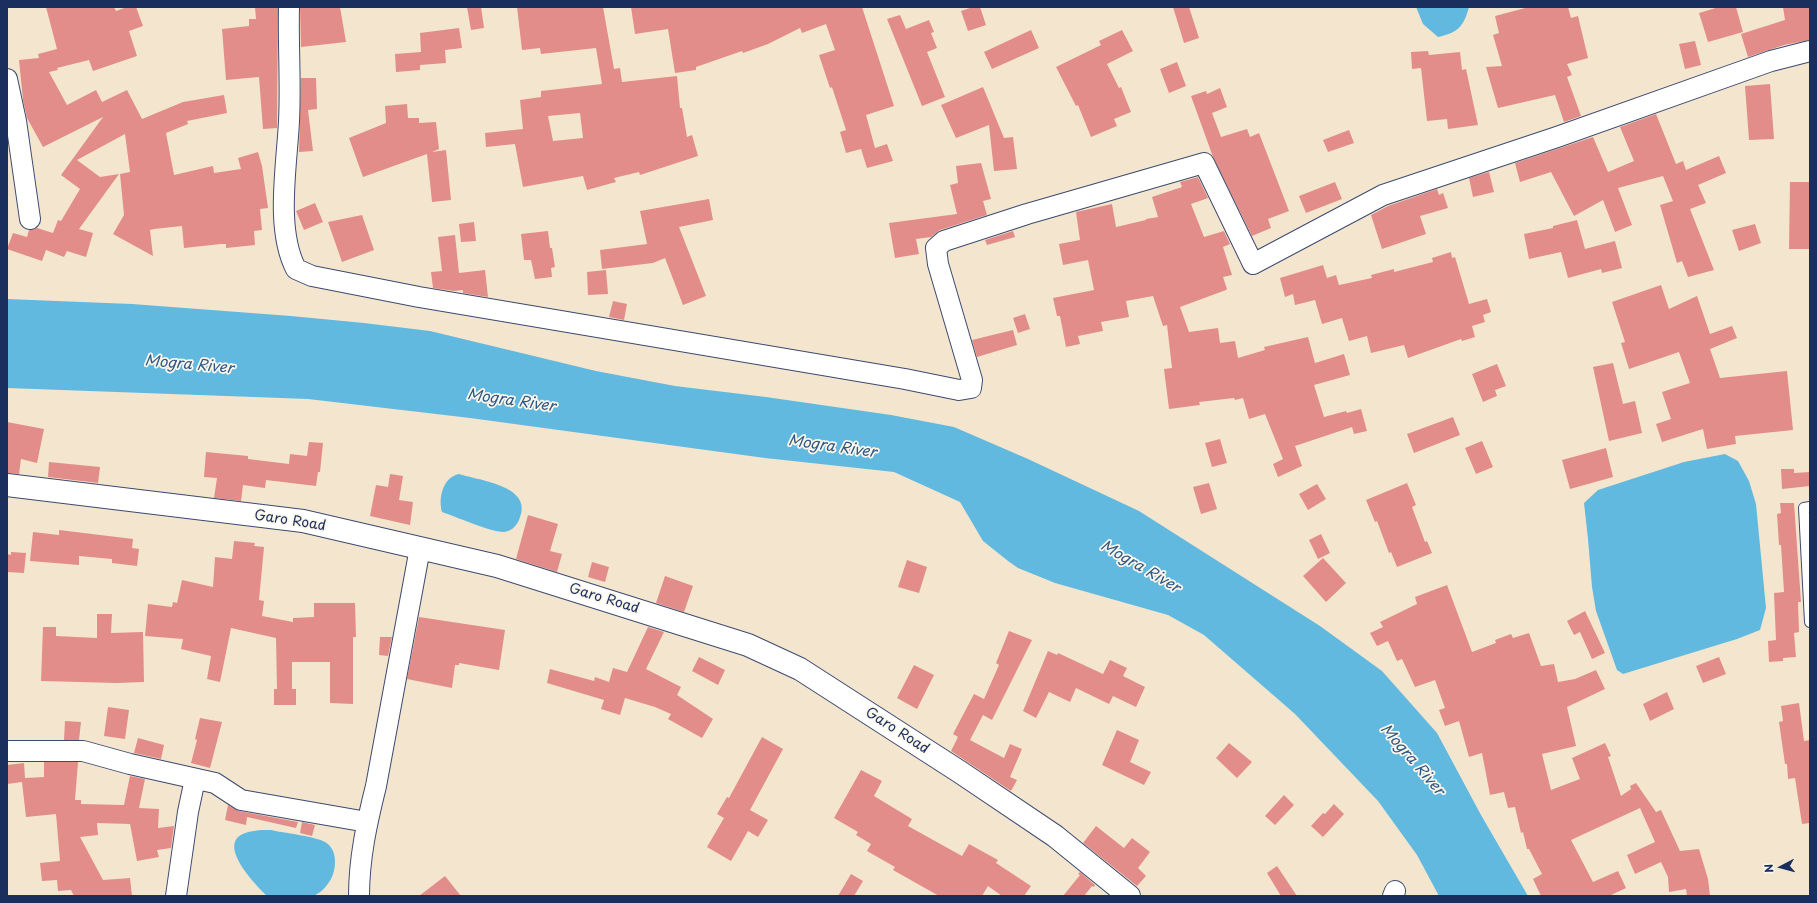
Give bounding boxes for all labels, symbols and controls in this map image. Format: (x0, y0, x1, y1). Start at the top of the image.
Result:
water label: Mogra River (144, 352, 234, 378)
water label: Mogra River (466, 386, 556, 416)
water label: Mogra River (787, 432, 877, 462)
street label: Garo Road (253, 507, 327, 535)
water label: Mogra River (1097, 537, 1183, 597)
street label: Garo Road (567, 580, 641, 618)
street label: Garo Road (862, 704, 932, 758)
water label: Mogra River (1376, 721, 1448, 799)
north arrow (1761, 847, 1801, 887)
text: N (1760, 863, 1777, 874)

